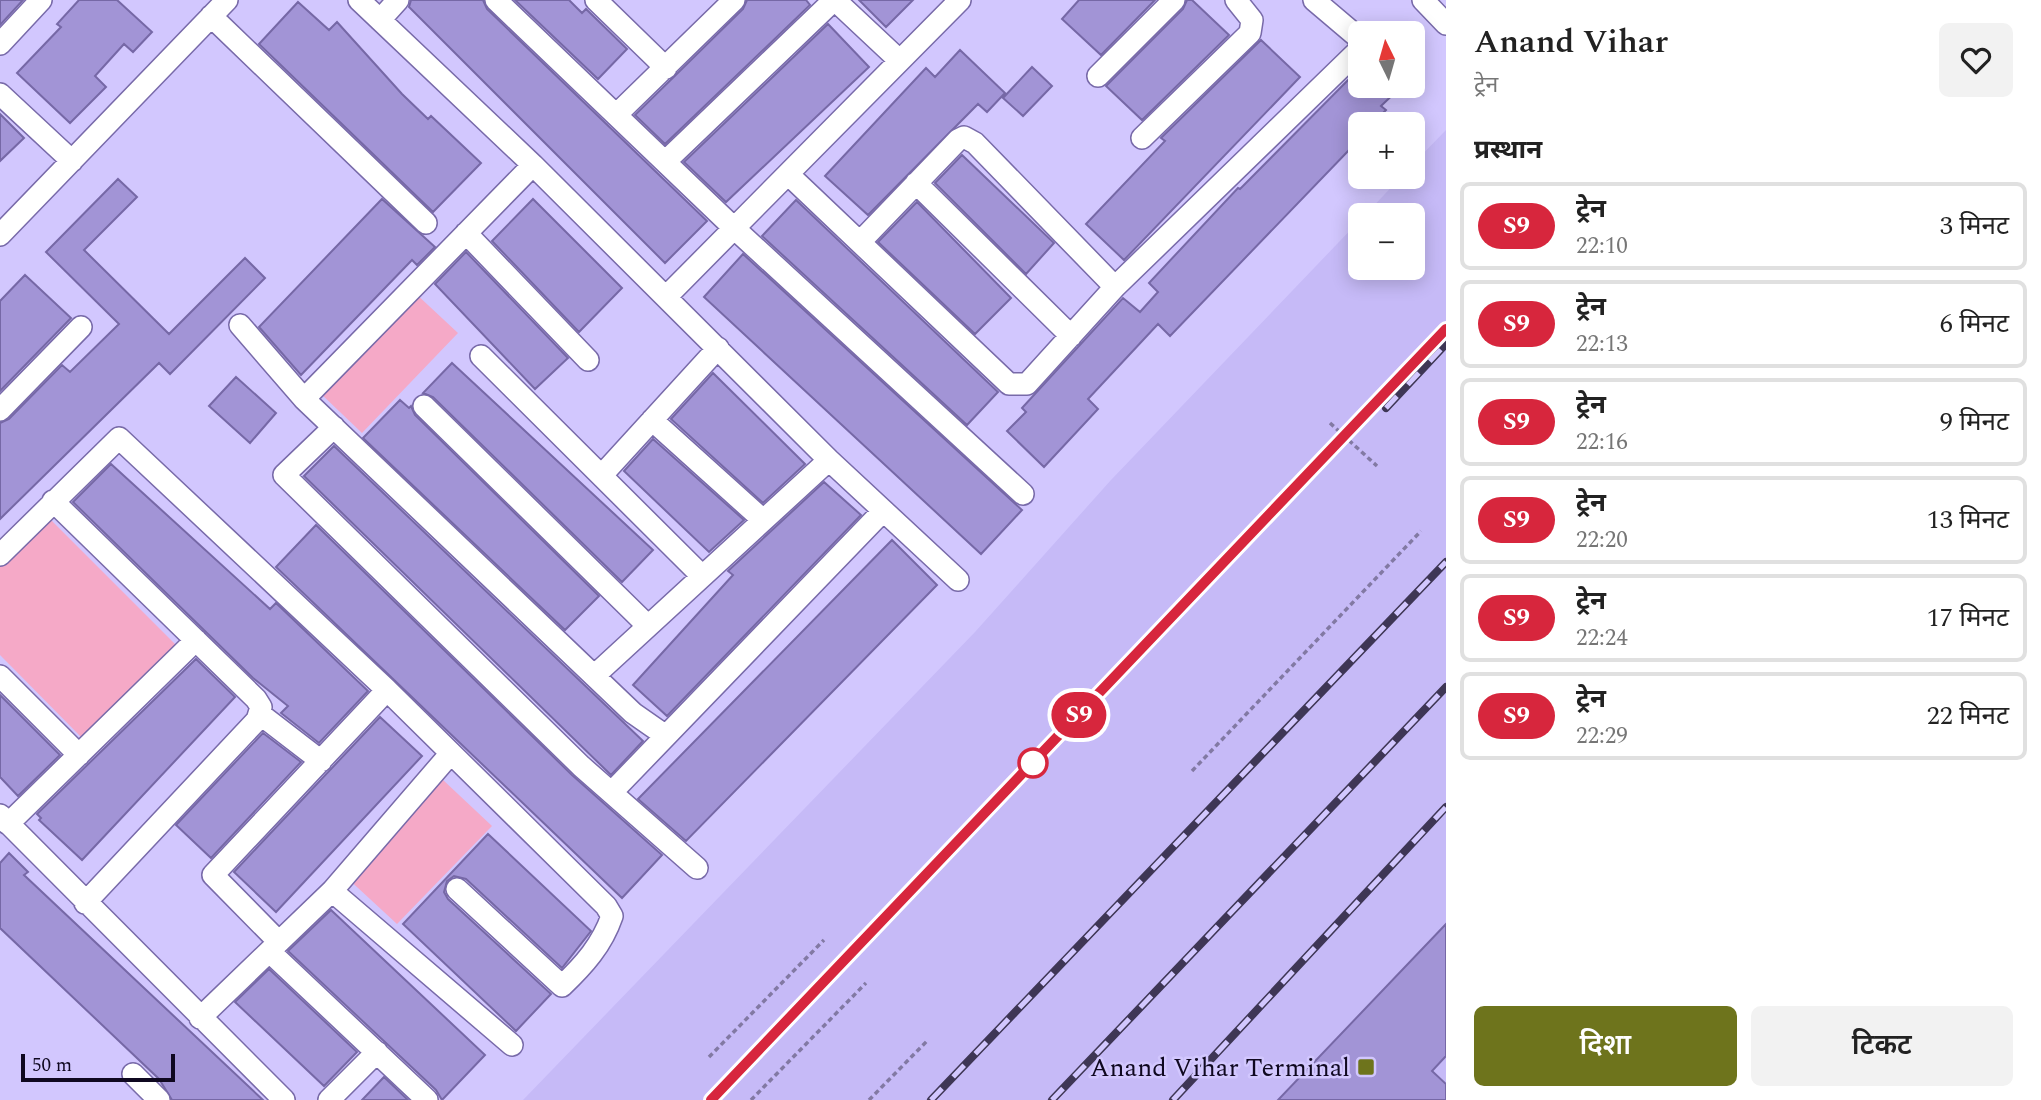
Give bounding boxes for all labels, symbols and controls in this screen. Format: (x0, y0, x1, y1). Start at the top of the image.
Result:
text: Anand Vihar (1474, 17, 1668, 67)
north arrow (1348, 21, 1424, 98)
map controls (1348, 21, 1425, 280)
button: heart (1939, 23, 2013, 97)
text: ट्रेन (1474, 68, 1498, 103)
button: + (1348, 112, 1425, 189)
text: प्रस्थान (1474, 130, 1542, 170)
text: ट्रेन (1576, 189, 1606, 229)
button: − (1348, 203, 1425, 280)
text: 3 मिनट (1940, 206, 2009, 246)
text: S9 (1503, 208, 1530, 244)
text: 22:10 (1576, 229, 1628, 264)
text: ट्रेन (1576, 287, 1606, 327)
text: 6 मिनट (1940, 304, 2009, 344)
text: S9 (1503, 306, 1530, 342)
text: 22:13 (1576, 327, 1628, 362)
text: ट्रेन (1576, 385, 1606, 425)
text: 9 मिनट (1940, 402, 2009, 442)
text: S9 (1503, 404, 1530, 440)
text: 22:16 (1576, 425, 1628, 460)
text: ट्रेन (1576, 483, 1606, 523)
text: 13 मिनट (1927, 500, 2009, 540)
text: S9 (1503, 502, 1530, 538)
text: 22:20 (1576, 523, 1628, 558)
text: ट्रेन (1576, 581, 1606, 621)
text: 17 मिनट (1927, 598, 2009, 638)
text: S9 (1503, 600, 1530, 636)
text: 22:24 (1576, 621, 1628, 656)
text: ट्रेन (1576, 679, 1606, 719)
line badge: S9 (1048, 692, 1110, 738)
text: 22 मिनट (1927, 696, 2009, 736)
text: S9 (1065, 697, 1093, 733)
text: S9 (1503, 698, 1530, 734)
text: 22:29 (1576, 719, 1628, 754)
unlabelled marker (1018, 748, 1048, 778)
button: दिशा (1474, 1006, 1737, 1086)
button: टिकट (1751, 1006, 2013, 1086)
place label: Anand Vihar Terminal (1090, 1048, 1350, 1088)
scale bar (21, 1051, 175, 1083)
text: 50 m (32, 1051, 72, 1080)
marker: Anand Vihar Terminal (1356, 1057, 1376, 1077)

